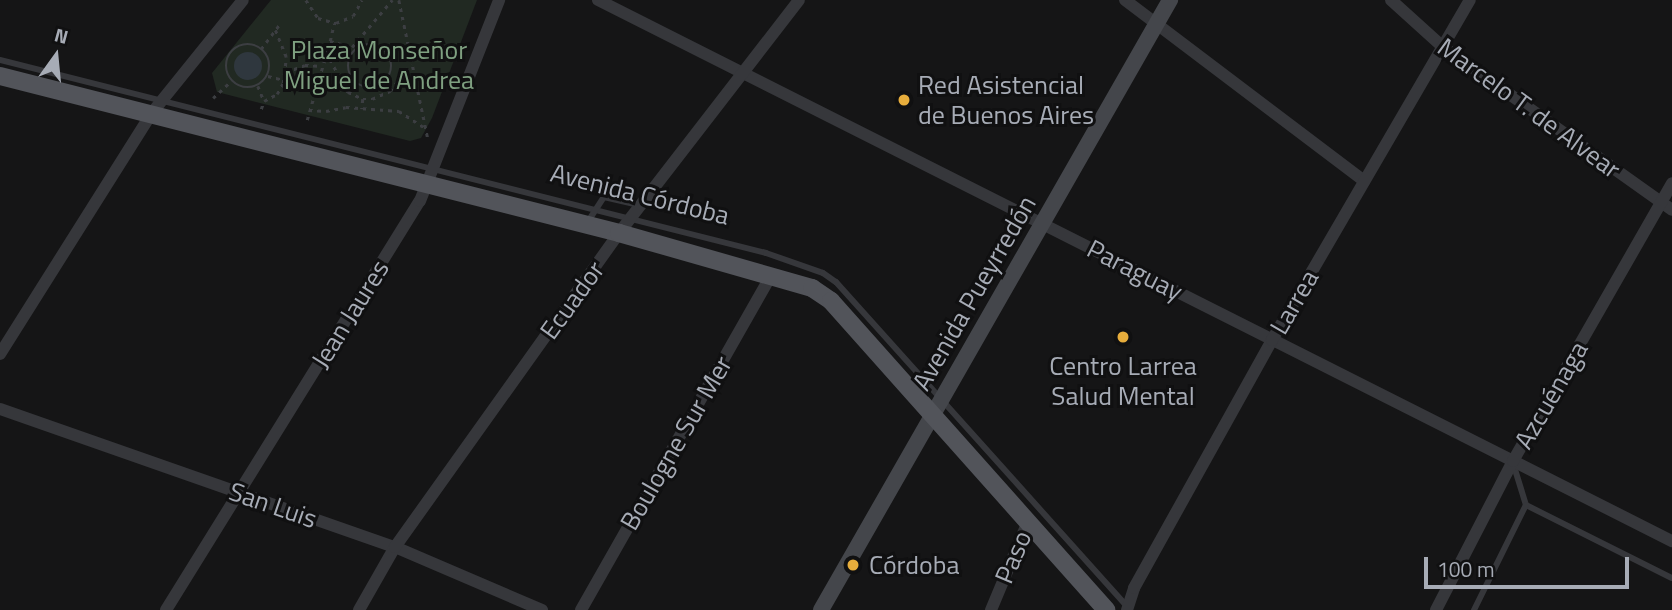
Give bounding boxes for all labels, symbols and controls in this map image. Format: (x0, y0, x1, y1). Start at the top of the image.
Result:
text: N (51, 20, 72, 51)
north arrow (21, 21, 91, 91)
street label: Marcelo T. de Alvear (1432, 31, 1626, 185)
park label: Plaza Monseñor Miguel de Andrea (284, 34, 474, 96)
place label: Red Asistencial de Buenos Aires (918, 69, 1094, 130)
marker: Red Asistencial de Buenos Aires (896, 92, 912, 108)
street label: Avenida Córdoba (547, 157, 733, 231)
street label: Avenida Pueyrredón (906, 190, 1042, 396)
street label: Paraguay (1082, 233, 1188, 307)
street label: Jean Jaures (305, 254, 395, 374)
street label: Ecuador (533, 255, 611, 345)
street label: Larrea (1263, 264, 1325, 340)
marker: Centro Larrea Salud Mental (1113, 327, 1133, 347)
street label: Azcuénaga (1508, 336, 1594, 454)
street label: Boulogne Sur Mer (614, 350, 738, 536)
place label: Centro Larrea Salud Mental (1049, 350, 1197, 412)
street label: San Luis (225, 475, 321, 535)
street label: Paso (988, 526, 1038, 588)
scale bar (1427, 544, 1632, 588)
place label: Córdoba (869, 549, 959, 581)
text: 100 m (1437, 553, 1494, 585)
marker: Córdoba (843, 555, 863, 575)

